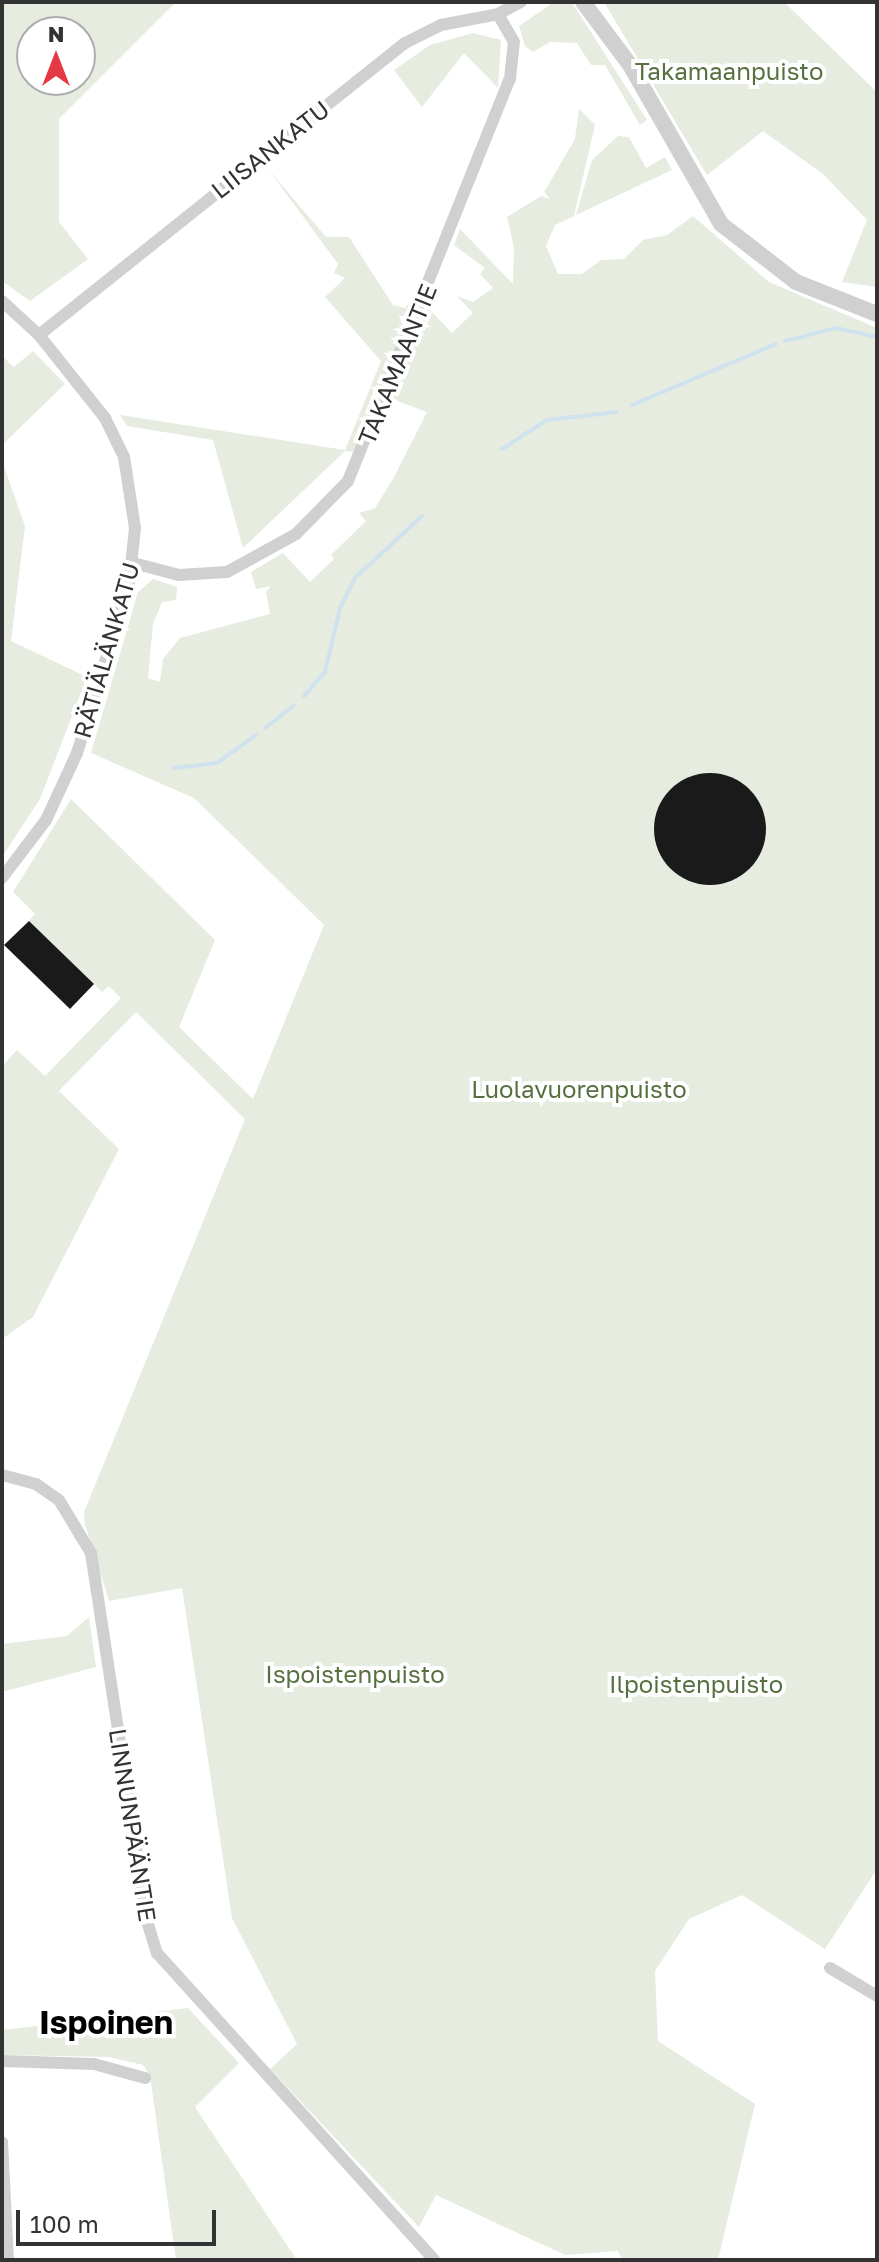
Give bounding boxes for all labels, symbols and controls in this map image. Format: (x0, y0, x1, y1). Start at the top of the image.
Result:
north arrow (16, 16, 96, 96)
text: N (48, 20, 64, 47)
park label: Takamaanpuisto (635, 57, 823, 85)
street label: LIISANKATU (205, 94, 335, 204)
street label: TAKAMAANTIE (352, 279, 442, 449)
street label: RÄTIÄLÄNKATU (67, 559, 145, 741)
park label: Luolavuorenpuisto (471, 1075, 687, 1103)
park label: Ispoistenpuisto (265, 1660, 445, 1688)
park label: Ilpoistenpuisto (609, 1670, 783, 1698)
street label: LINNUNPÄÄNTIE (104, 1726, 162, 1924)
district label: Ispoinen (39, 2003, 173, 2041)
scale bar (20, 2194, 220, 2244)
text: 100 m (30, 2209, 99, 2238)

